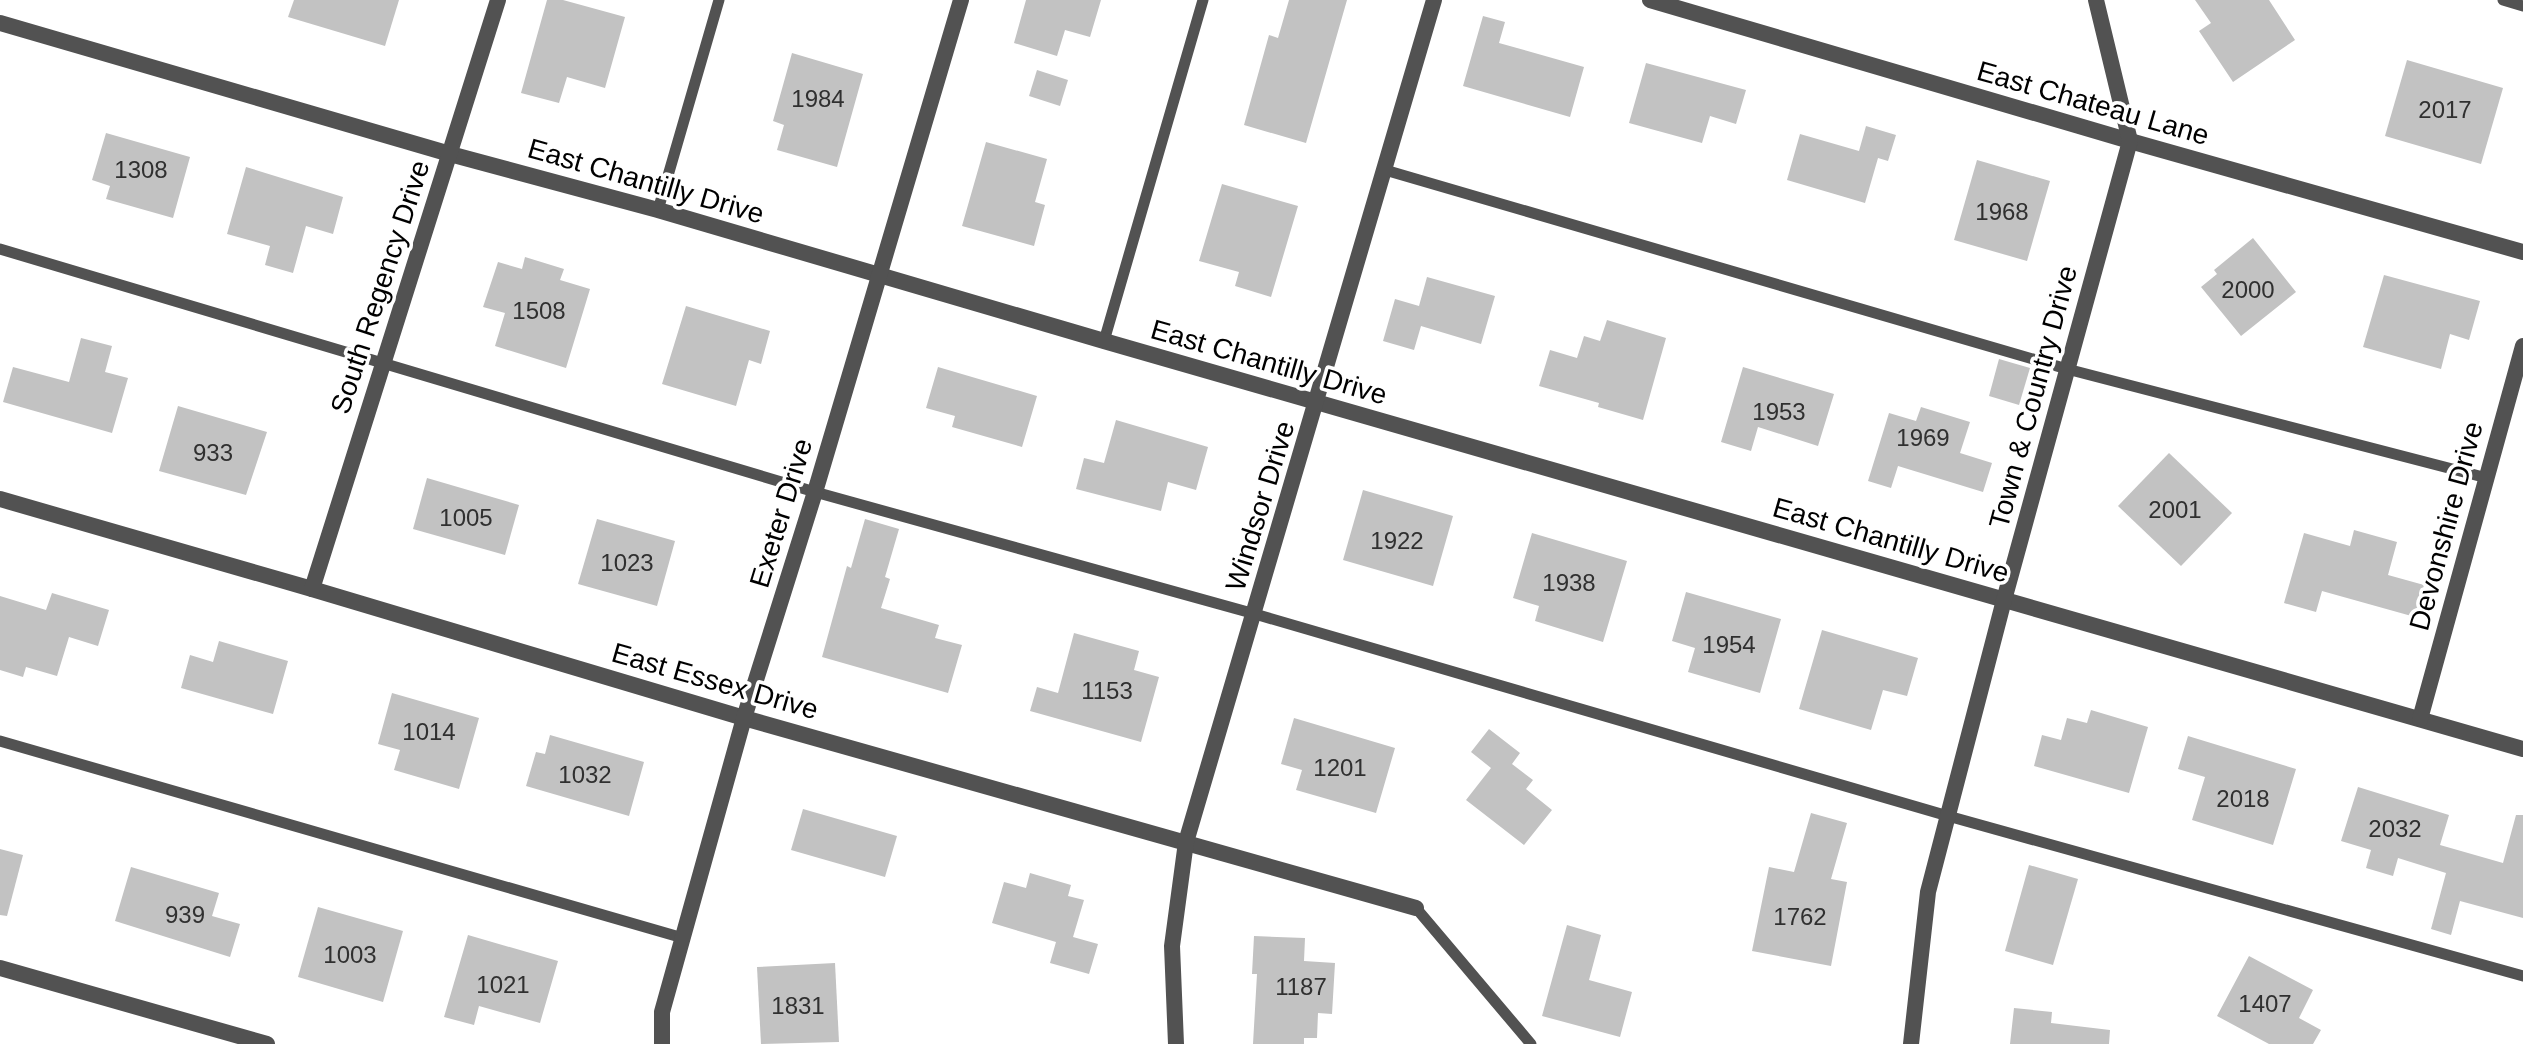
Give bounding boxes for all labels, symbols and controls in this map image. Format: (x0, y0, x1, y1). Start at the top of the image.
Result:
street label: East Chateau Lane (1973, 55, 2213, 151)
house number: 1984 (791, 85, 845, 112)
house number: 2017 (2418, 96, 2472, 123)
street label: East Chantilly Drive (524, 132, 768, 230)
house number: 1308 (114, 156, 168, 183)
street label: South Regency Drive (324, 156, 436, 418)
house number: 1968 (1975, 198, 2029, 225)
street label: Town & Country Drive (1983, 262, 2083, 532)
house number: 2000 (2221, 276, 2275, 303)
house number: 1508 (512, 297, 566, 324)
street label: East Chantilly Drive (1147, 313, 1391, 411)
house number: 1953 (1752, 398, 1806, 425)
street label: Windsor Drive (1219, 417, 1301, 595)
street label: Devonshire Drive (2403, 418, 2489, 634)
house number: 1969 (1896, 424, 1950, 451)
street label: Exeter Drive (744, 435, 818, 591)
house number: 933 (193, 439, 233, 466)
street label: East Chantilly Drive (1769, 491, 2013, 589)
house number: 2001 (2148, 496, 2202, 523)
house number: 1005 (439, 504, 493, 531)
house number: 1922 (1370, 527, 1424, 554)
house number: 1023 (600, 549, 654, 576)
house number: 1938 (1542, 569, 1596, 596)
house number: 1954 (1702, 631, 1756, 658)
street label: East Essex Drive (608, 637, 822, 725)
house number: 1153 (1081, 677, 1133, 704)
house number: 1014 (402, 718, 456, 745)
house number: 1201 (1313, 754, 1367, 781)
house number: 1032 (558, 761, 612, 788)
house number: 2018 (2216, 785, 2270, 812)
house number: 2032 (2368, 815, 2422, 842)
house number: 939 (165, 901, 205, 928)
house number: 1762 (1773, 903, 1827, 930)
house number: 1003 (323, 941, 377, 968)
house number: 1021 (476, 971, 530, 998)
house number: 1187 (1275, 973, 1327, 1000)
house number: 1407 (2238, 990, 2292, 1017)
house number: 1831 (771, 992, 825, 1019)

